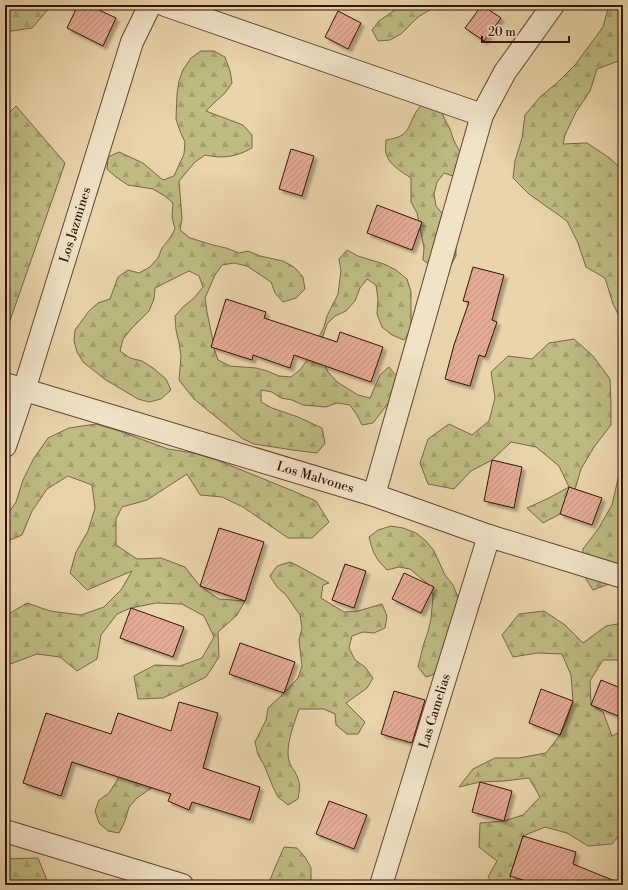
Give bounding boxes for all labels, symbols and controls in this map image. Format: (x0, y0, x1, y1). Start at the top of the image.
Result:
scale bar (482, 18, 569, 44)
text: 20 m (488, 25, 516, 40)
street label: Los Jazmines (56, 185, 95, 265)
street label: Los Malvones (275, 458, 356, 497)
street label: Las Camelias (416, 671, 454, 751)

